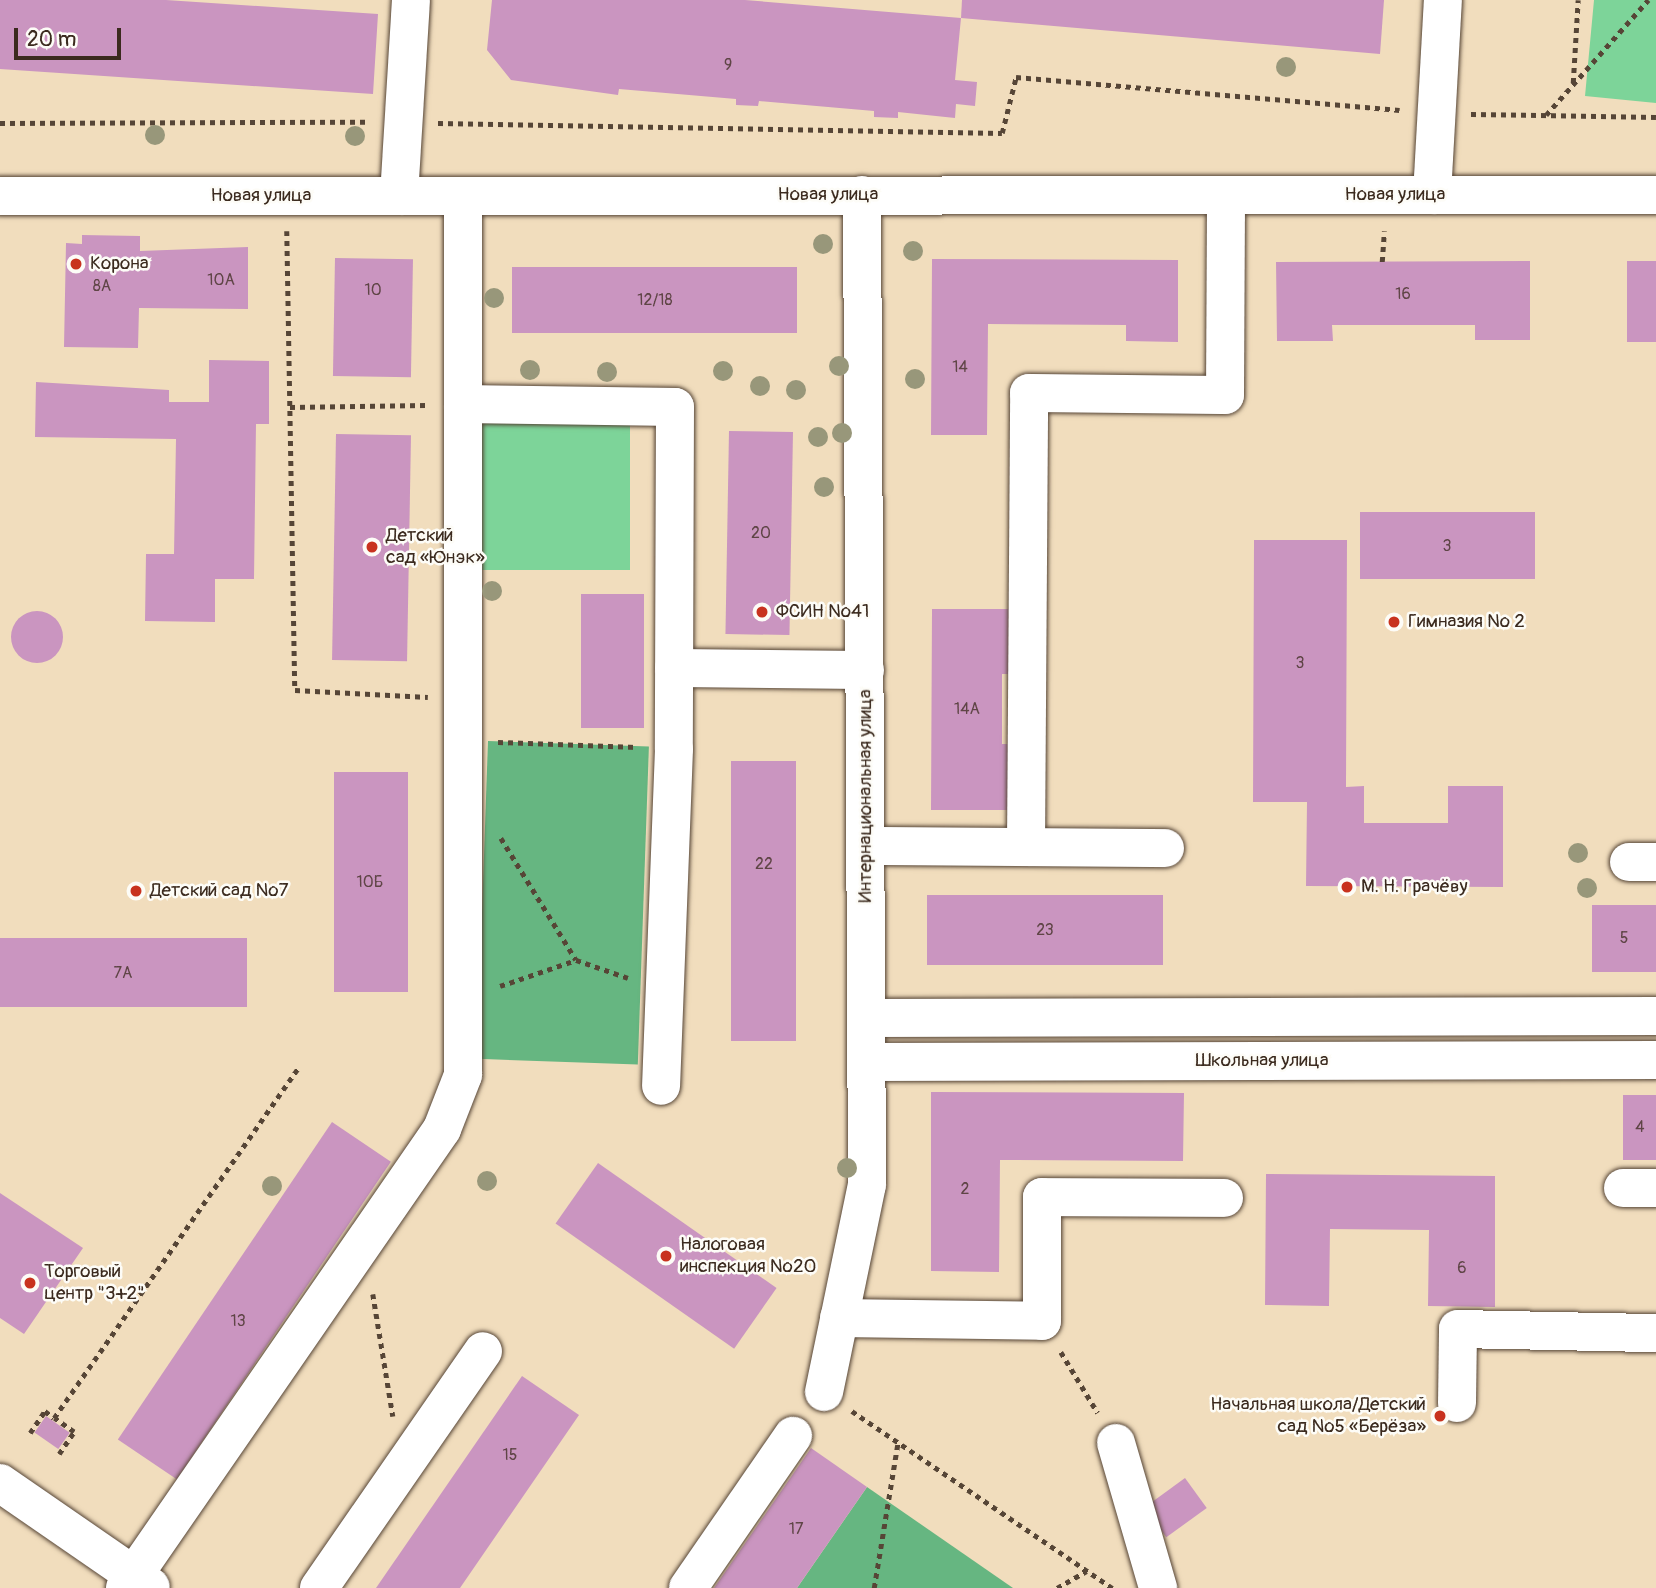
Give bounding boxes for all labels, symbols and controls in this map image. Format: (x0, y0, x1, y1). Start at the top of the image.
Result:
scale bar (18, 14, 124, 58)
text: 20 m (27, 26, 76, 53)
house number: 9 (724, 55, 732, 75)
street label: Новая улица (778, 184, 878, 206)
street label: Новая улица (1345, 184, 1445, 206)
street label: Новая улица (211, 185, 311, 207)
place label: Корона (90, 253, 149, 275)
marker: Корона (68, 256, 84, 272)
house number: 10А (207, 270, 235, 290)
house number: 8А (93, 276, 111, 296)
house number: 10 (364, 280, 382, 300)
house number: 16 (1395, 284, 1411, 304)
house number: 12/18 (637, 290, 673, 310)
house number: 14 (952, 357, 968, 377)
house number: 20 (751, 523, 771, 543)
place label: Детский сад «Юнэк» (386, 525, 485, 569)
house number: 3 (1443, 536, 1451, 556)
marker: Детский сад «Юнэк» (364, 539, 380, 555)
place label: ФСИН №41 (776, 601, 869, 623)
marker: ФСИН №41 (754, 604, 770, 620)
place label: Гимназия № 2 (1408, 611, 1525, 633)
marker: Гимназия № 2 (1386, 614, 1402, 630)
house number: 3 (1296, 653, 1304, 673)
street label: Интернациональная улица (855, 689, 877, 903)
house number: 14А (954, 699, 980, 719)
house number: 22 (755, 854, 773, 874)
house number: 10Б (357, 872, 383, 892)
place label: М. Н. Грачёву (1361, 876, 1467, 898)
marker: М. Н. Грачёву (1339, 879, 1355, 895)
place label: Детский сад №7 (150, 880, 289, 902)
marker: Детский сад №7 (128, 883, 144, 899)
house number: 23 (1036, 920, 1054, 940)
house number: 5 (1620, 928, 1628, 948)
house number: 7А (114, 963, 132, 983)
street label: Школьная улица (1196, 1050, 1328, 1072)
house number: 4 (1635, 1117, 1645, 1137)
house number: 2 (961, 1179, 969, 1199)
place label: Налоговая инспекция №20 (680, 1234, 816, 1278)
marker: Налоговая инспекция №20 (658, 1248, 674, 1264)
house number: 6 (1457, 1258, 1467, 1278)
place label: Торговый центр "3+2" (44, 1261, 145, 1305)
marker: Торговый центр "3+2" (22, 1275, 38, 1291)
house number: 13 (230, 1311, 246, 1331)
place label: Начальная школа/Детский сад №5 «Берёза» (1210, 1394, 1426, 1438)
marker: Начальная школа/Детский сад №5 «Берёза» (1432, 1408, 1448, 1424)
house number: 15 (503, 1445, 517, 1465)
house number: 17 (789, 1519, 803, 1539)

